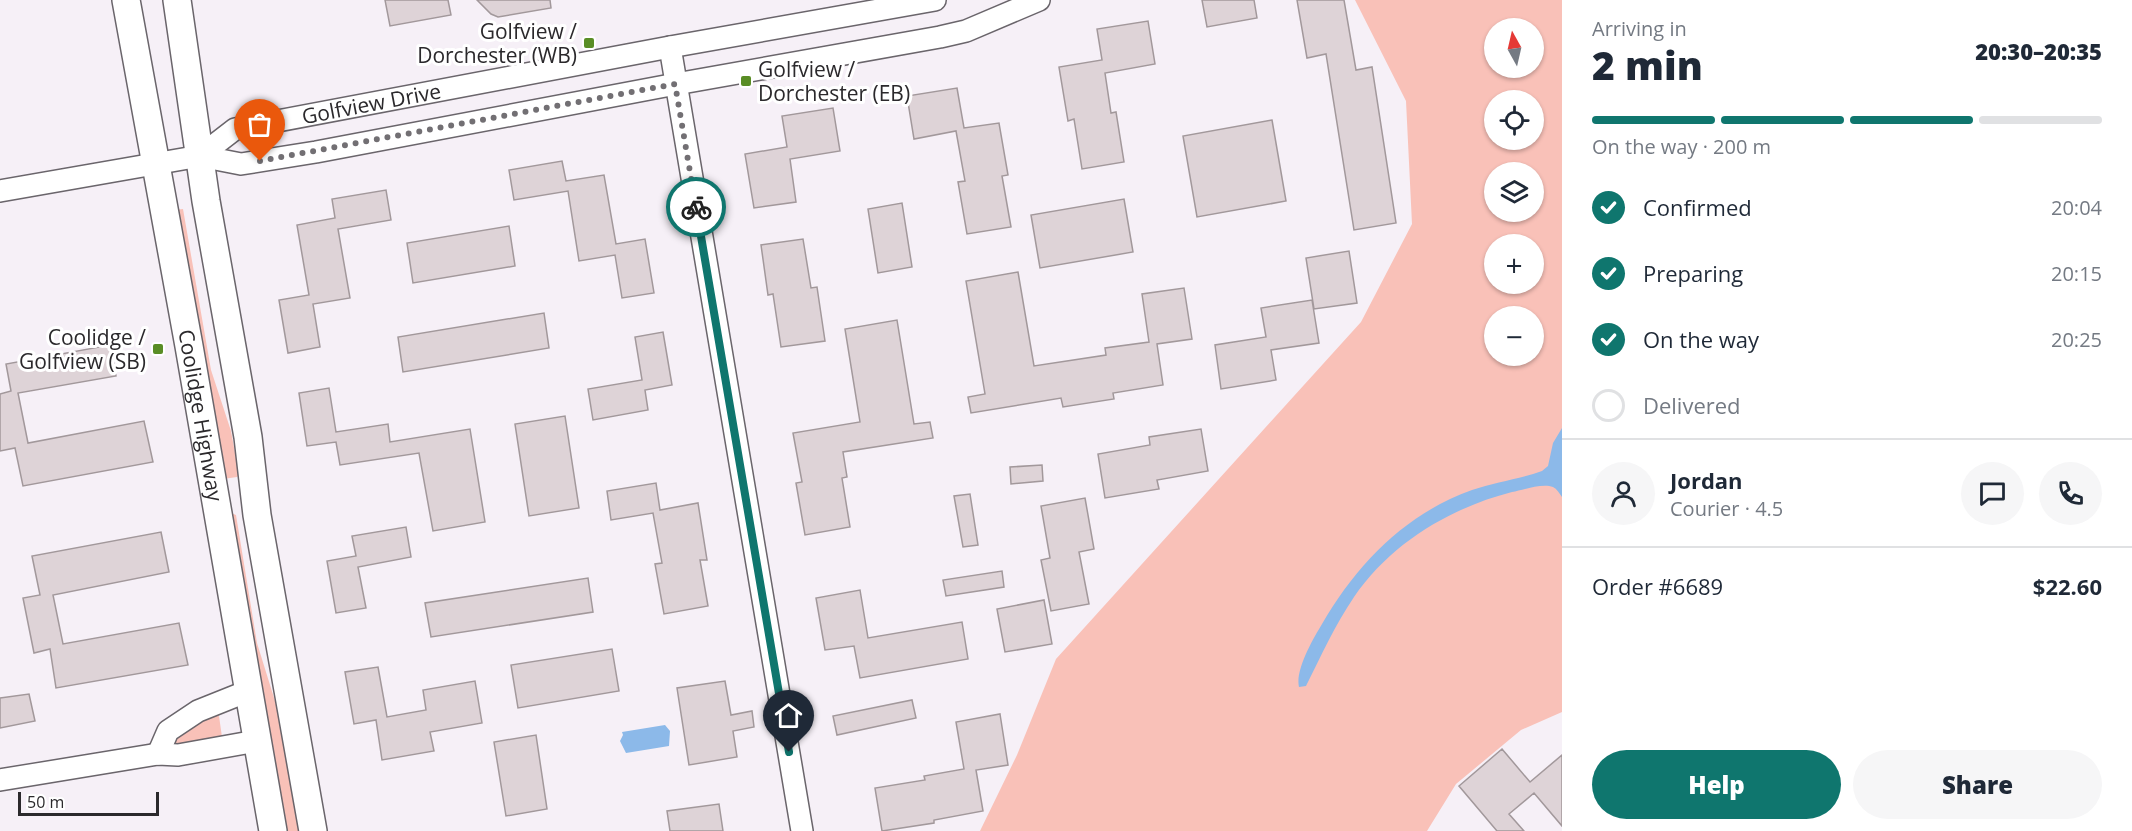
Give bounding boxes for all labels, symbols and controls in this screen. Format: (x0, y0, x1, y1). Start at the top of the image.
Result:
text: Arriving in (1592, 15, 1687, 42)
place label: Golfview / Dorchester (WB) (417, 17, 577, 69)
north arrow (1484, 18, 1544, 78)
map controls (1484, 18, 1544, 366)
marker: Golfview / Dorchester (WB) (582, 36, 596, 50)
text: 20:30–20:35 (1975, 36, 2102, 66)
text: 2 min (1592, 38, 1703, 91)
place label: Golfview / Dorchester (EB) (758, 55, 910, 107)
marker: Golfview / Dorchester (EB) (739, 74, 753, 88)
street label: Golfview Drive (299, 76, 443, 130)
button: locate (1484, 90, 1544, 150)
pin (234, 99, 285, 161)
icon: bag (243, 108, 276, 141)
text: On the way · 200 m (1592, 133, 1771, 160)
button: layers (1484, 162, 1544, 222)
courier (666, 177, 726, 237)
icon: bike (680, 191, 713, 224)
icon: check (1592, 191, 1625, 224)
text: Confirmed (1643, 192, 1752, 222)
text: 20:04 (2051, 194, 2102, 221)
button: + (1484, 234, 1544, 294)
icon: check (1592, 257, 1625, 290)
text: Preparing (1643, 258, 1743, 288)
text: 20:15 (2051, 260, 2102, 287)
button: − (1484, 306, 1544, 366)
place label: Coolidge / Golfview (SB) (19, 323, 146, 375)
icon: check (1592, 323, 1625, 356)
text: On the way (1643, 324, 1759, 354)
text: 20:25 (2051, 326, 2102, 353)
street label: Coolidge Highway (172, 327, 230, 504)
marker: Coolidge / Golfview (SB) (151, 342, 165, 356)
text: Delivered (1643, 390, 1741, 420)
button: person (1592, 462, 1655, 525)
button: chat (1961, 462, 2024, 525)
button: phone (2039, 462, 2102, 525)
text: Jordan (1670, 465, 1743, 495)
text: Courier · 4.5 (1670, 495, 1783, 522)
text: Order #6689 (1592, 571, 1723, 601)
text: $22.60 (2033, 571, 2102, 601)
pin (763, 690, 814, 752)
icon: home (772, 699, 805, 732)
button: Help (1592, 750, 1841, 819)
button: Share (1853, 750, 2102, 819)
scale bar (18, 789, 159, 816)
text: 50 m (27, 791, 64, 813)

